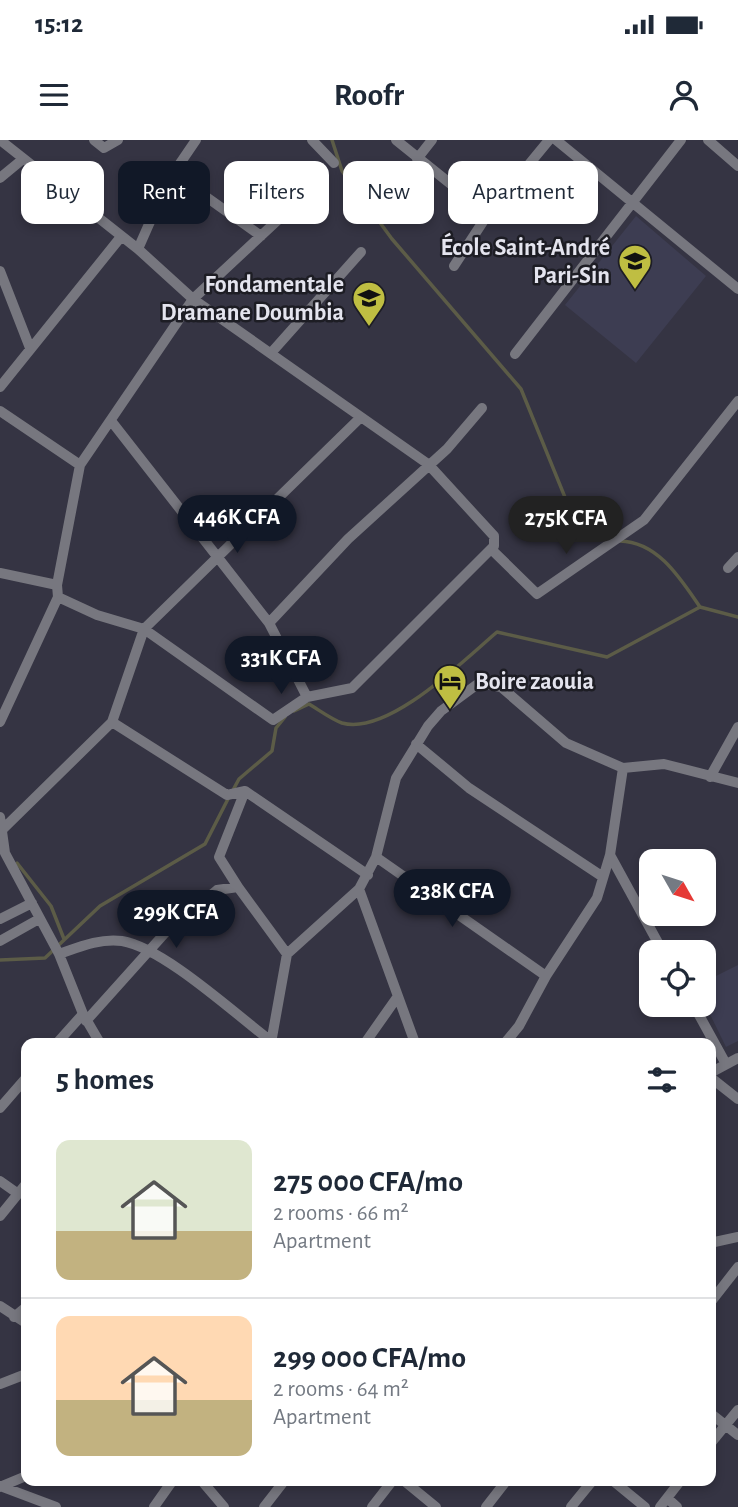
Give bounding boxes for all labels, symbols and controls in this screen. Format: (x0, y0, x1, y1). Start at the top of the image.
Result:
text: 15:12 (35, 11, 83, 37)
icon: menu (35, 76, 73, 114)
icon: person (665, 76, 703, 114)
text: Roofr (334, 79, 404, 111)
chip: Buy (21, 161, 104, 224)
chip: Rent (118, 161, 210, 224)
chip: Filters (224, 161, 329, 224)
chip: New (343, 161, 434, 224)
chip: Apartment (448, 161, 598, 224)
place label: École Saint-André Pari-Sin (440, 232, 610, 288)
school or university icon: École Saint-André Pari-Sin (616, 242, 654, 291)
place label: Fondamentale Dramane Doumbia (161, 273, 344, 325)
school or university icon: Fondamentale Dramane Doumbia (350, 279, 388, 328)
pin: 446K CFA (165, 496, 309, 555)
pin: 275K CFA (494, 496, 638, 556)
text: 446K CFA (194, 506, 280, 529)
text: 275K CFA (524, 507, 608, 530)
pin: 331K CFA (209, 636, 353, 696)
text: 331K CFA (241, 647, 321, 670)
hotel icon: Boire zaouia (431, 662, 469, 711)
place label: Boire zaouia (475, 670, 594, 694)
north arrow (639, 849, 716, 926)
map controls (639, 849, 716, 1017)
pin: 238K CFA (380, 870, 524, 929)
text: 238K CFA (410, 880, 494, 903)
pin: 299K CFA (104, 890, 248, 950)
text: 299K CFA (133, 901, 219, 924)
button: locate (639, 940, 716, 1017)
icon: filters (643, 1061, 681, 1099)
text: 5 homes (56, 1065, 154, 1095)
text: 275 000 CFA/mo (273, 1167, 463, 1197)
icon: home (112, 1168, 196, 1252)
text: 2 rooms · 66 m² (273, 1202, 409, 1225)
text: Apartment (273, 1230, 371, 1253)
text: 299 000 CFA/mo (273, 1343, 466, 1373)
icon: home (112, 1344, 196, 1428)
text: 2 rooms · 64 m² (273, 1378, 409, 1401)
text: Apartment (273, 1406, 371, 1429)

